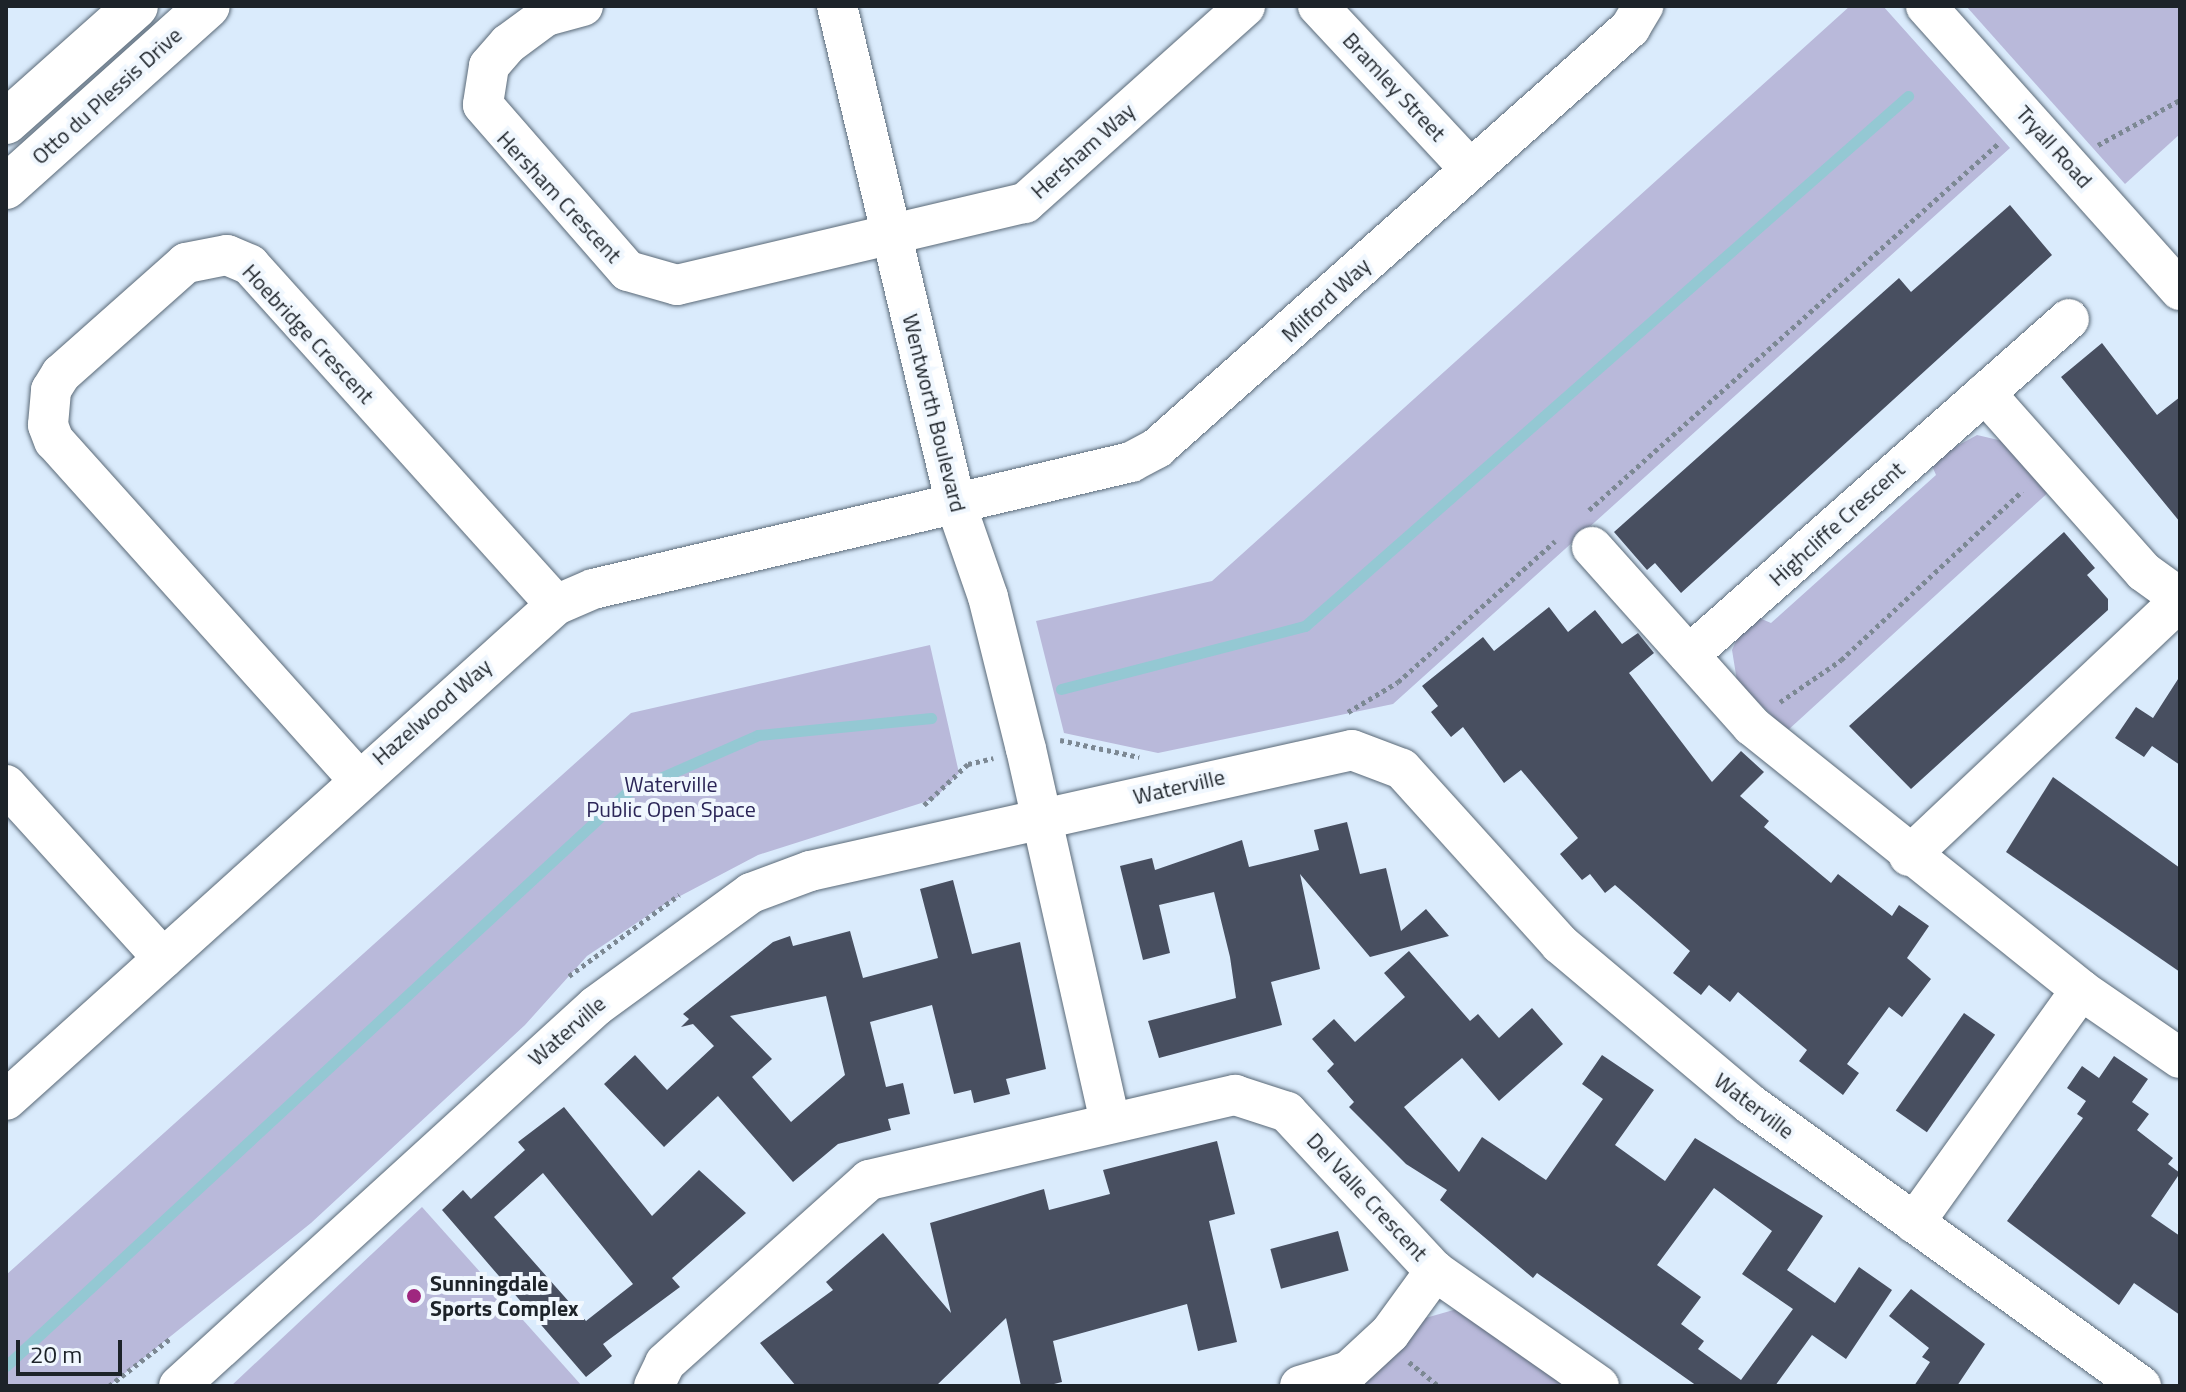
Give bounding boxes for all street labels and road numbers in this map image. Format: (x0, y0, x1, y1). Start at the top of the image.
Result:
street label: Otto du Plessis Drive (27, 22, 187, 170)
street label: Bramley Street (1337, 27, 1451, 147)
street label: Hersham Way (1026, 98, 1140, 204)
street label: Tryall Road (2010, 100, 2098, 194)
street label: Hersham Crescent (491, 126, 627, 268)
street label: Milford Way (1276, 252, 1376, 348)
street label: Hoebridge Crescent (237, 259, 379, 409)
street label: Wentworth Boulevard (897, 311, 971, 515)
street label: Highcliffe Crescent (1764, 456, 1910, 592)
street label: Hazelwood Way (367, 653, 497, 771)
street label: Waterville (1131, 764, 1227, 810)
street label: Waterville (523, 990, 611, 1072)
street label: Waterville (1709, 1067, 1799, 1145)
street label: Del Valle Crescent (1301, 1128, 1433, 1266)

